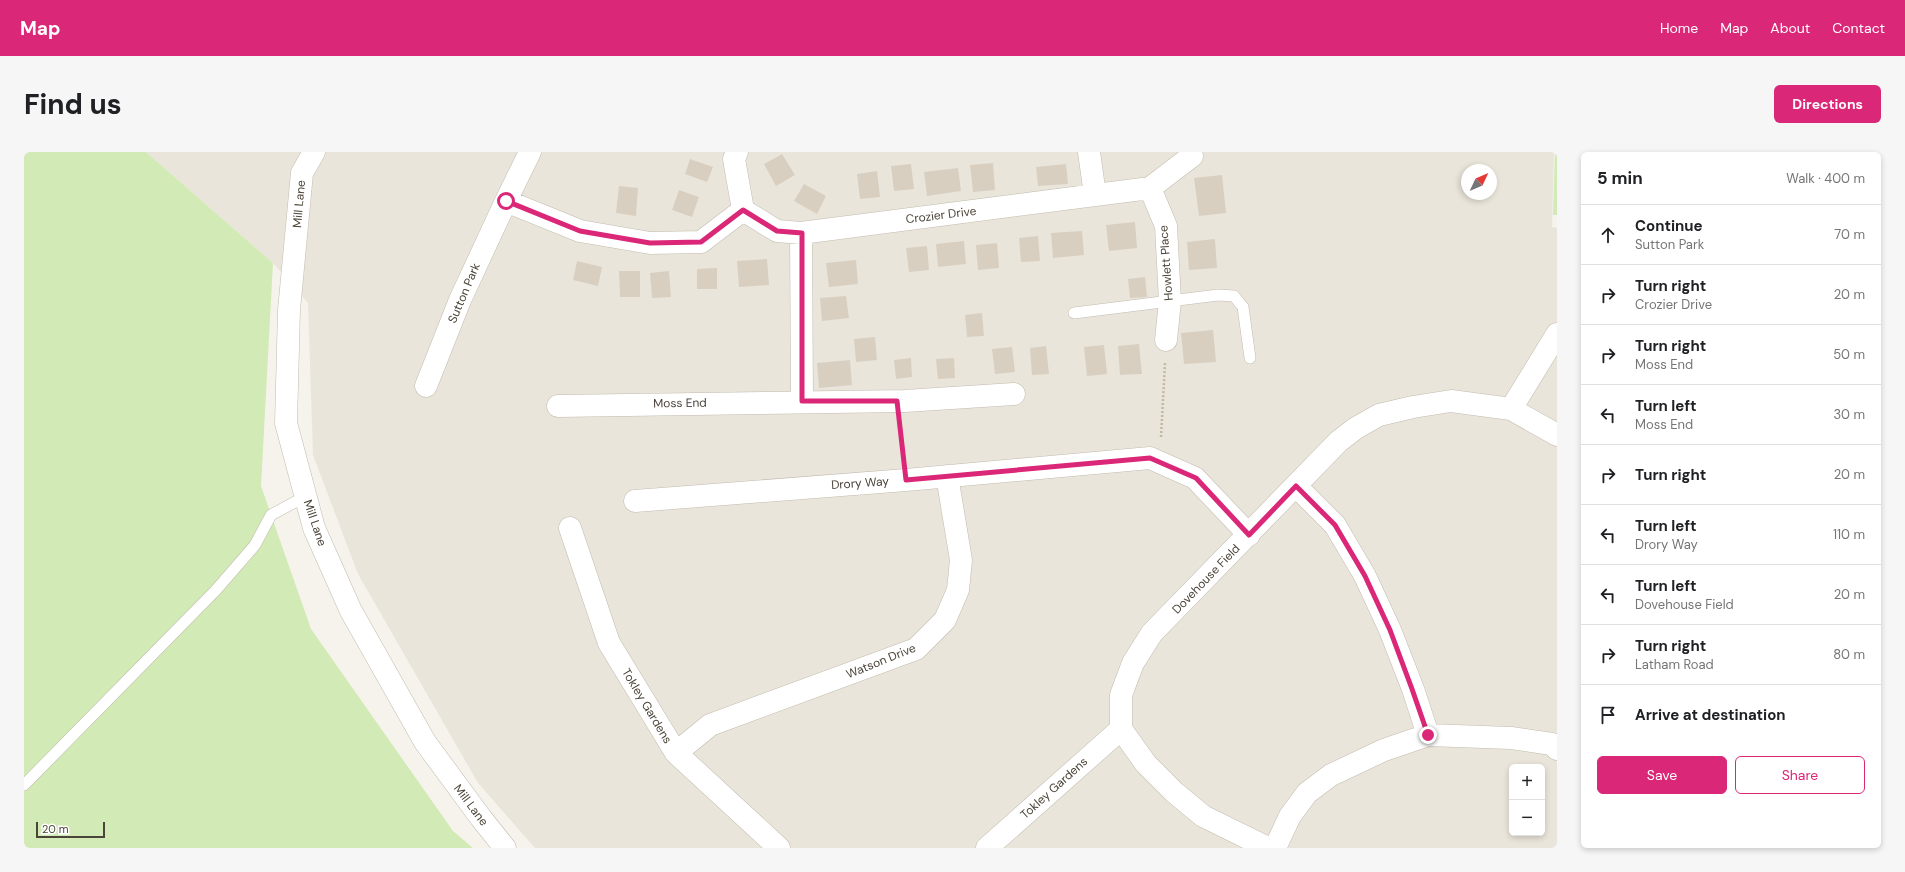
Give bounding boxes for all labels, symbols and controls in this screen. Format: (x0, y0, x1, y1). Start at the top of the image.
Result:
text: Map (20, 16, 60, 41)
text: Home (1660, 19, 1698, 37)
text: Map (1720, 19, 1748, 37)
text: About (1770, 19, 1810, 37)
text: Contact (1832, 19, 1885, 37)
button: Directions (1774, 85, 1881, 123)
text: Find us (24, 86, 122, 123)
north arrow (1461, 164, 1497, 200)
text: 5 min (1597, 167, 1643, 189)
text: Walk · 400 m (1786, 170, 1865, 187)
street label: Mill Lane (289, 179, 309, 229)
route start (497, 192, 515, 210)
street label: Crozier Drive (905, 203, 977, 227)
text: Continue (1635, 216, 1703, 236)
street label: Howlett Place (1155, 224, 1177, 301)
icon: ahead (1597, 224, 1619, 246)
text: 70 m (1834, 226, 1865, 243)
text: Sutton Park (1635, 236, 1704, 253)
street label: Sutton Park (444, 260, 484, 326)
text: Turn right (1635, 276, 1706, 296)
icon: right (1597, 284, 1619, 306)
text: 20 m (1834, 286, 1865, 303)
text: Crozier Drive (1635, 296, 1712, 313)
text: Turn right (1635, 336, 1706, 356)
icon: right (1597, 344, 1619, 366)
text: 50 m (1833, 346, 1865, 363)
text: Moss End (1635, 356, 1693, 373)
street label: Moss End (653, 395, 707, 411)
text: Turn left (1635, 396, 1696, 416)
icon: left (1597, 404, 1619, 426)
text: 30 m (1833, 406, 1865, 423)
text: Moss End (1635, 416, 1693, 433)
icon: right (1597, 464, 1619, 486)
text: Turn right (1635, 465, 1706, 485)
text: 20 m (1834, 466, 1865, 483)
street label: Drory Way (831, 473, 890, 493)
street label: Mill Lane (300, 498, 330, 549)
text: Turn left (1635, 516, 1696, 536)
icon: left (1597, 524, 1619, 546)
text: 110 m (1833, 526, 1865, 543)
text: Drory Way (1635, 536, 1698, 553)
street label: Dovehouse Field (1169, 541, 1243, 617)
text: Turn left (1635, 576, 1696, 596)
icon: left (1597, 584, 1619, 606)
text: 20 m (1834, 586, 1865, 603)
text: Dovehouse Field (1635, 596, 1734, 613)
text: Turn right (1635, 636, 1706, 656)
street label: Watson Drive (844, 640, 918, 682)
icon: right (1597, 644, 1619, 666)
text: 80 m (1833, 646, 1865, 663)
text: Latham Road (1635, 656, 1714, 673)
street label: Tokley Gardens (618, 665, 676, 747)
icon: arrive (1597, 704, 1619, 726)
text: Arrive at destination (1635, 705, 1786, 725)
route end (1419, 726, 1437, 744)
street label: Tokley Gardens (1017, 754, 1091, 822)
button: Save (1597, 756, 1727, 794)
button: Share (1735, 756, 1865, 794)
map controls (1509, 764, 1545, 836)
button: + (1509, 764, 1545, 800)
street label: Mill Lane (450, 781, 492, 829)
button: − (1509, 800, 1545, 836)
scale bar (36, 820, 105, 839)
text: 20 m (42, 822, 68, 836)

